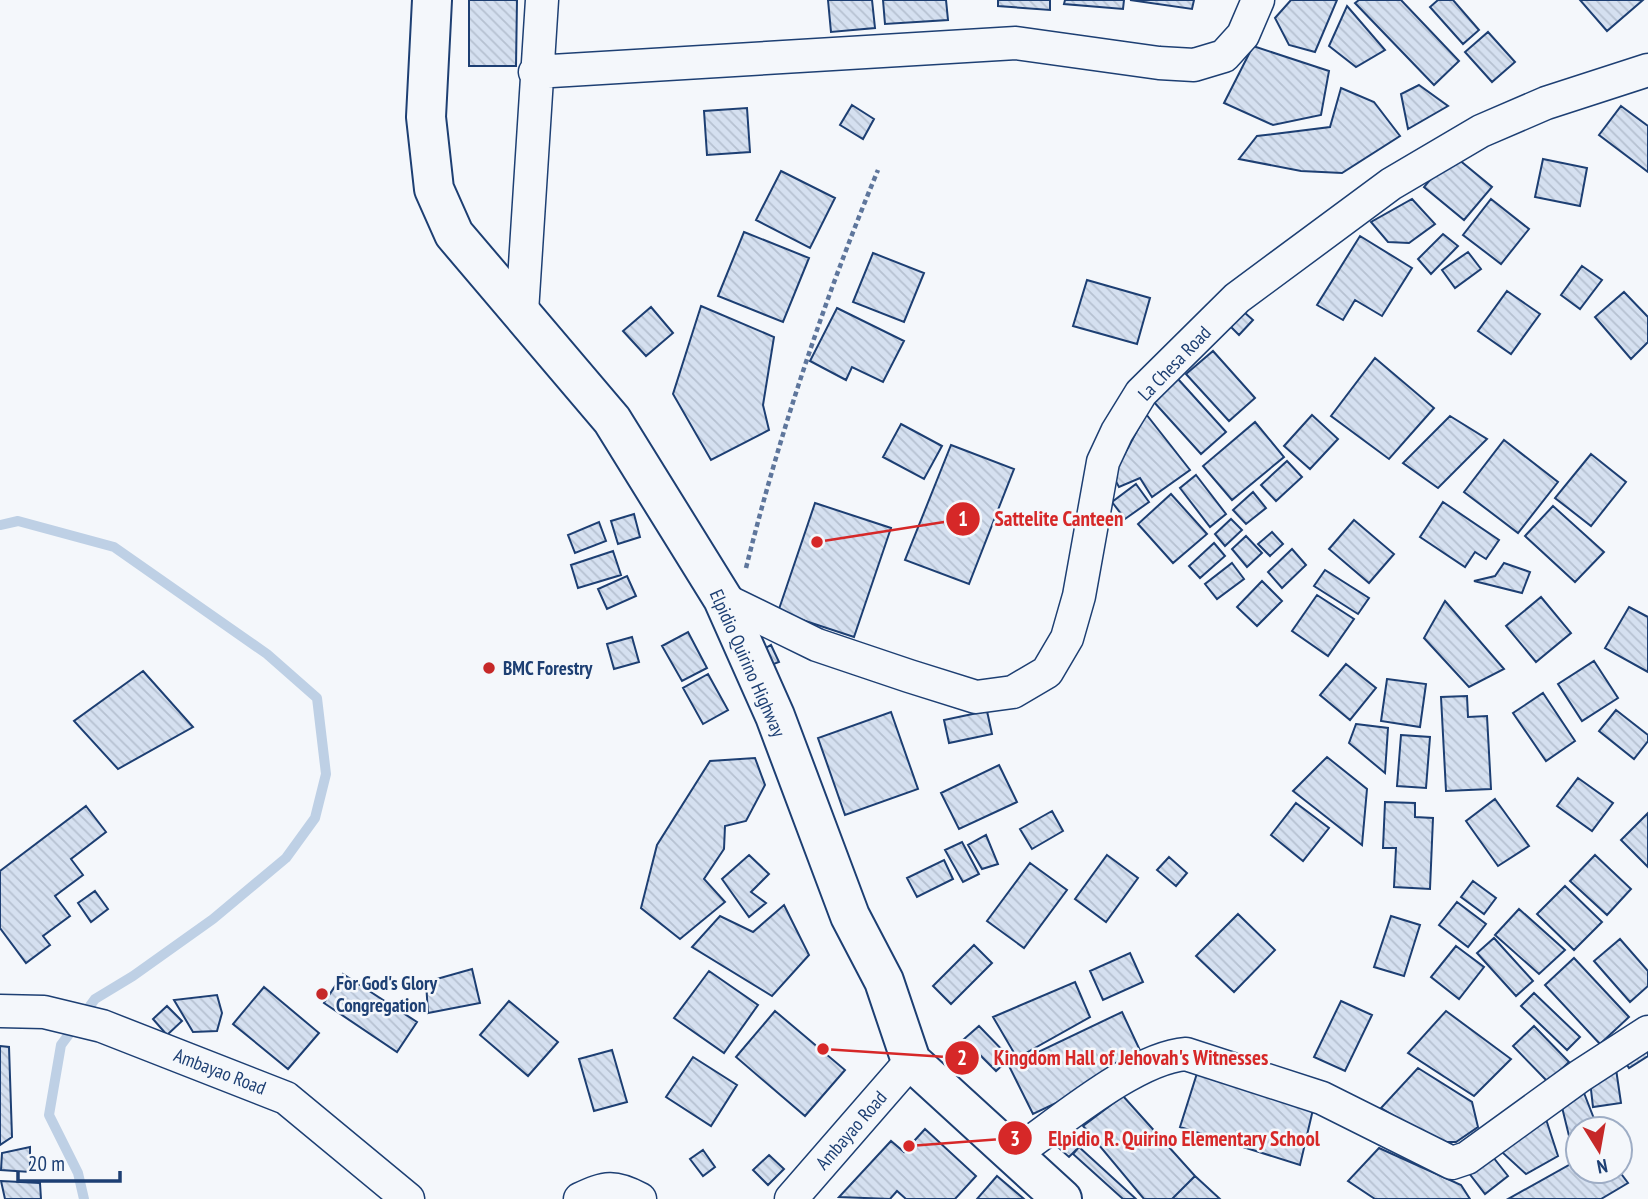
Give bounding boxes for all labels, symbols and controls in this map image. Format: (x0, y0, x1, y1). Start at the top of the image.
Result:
street label: La Chesa Road (1133, 321, 1215, 405)
callout: Sattelite Canteen (945, 498, 1138, 540)
text: 1 (958, 505, 968, 532)
text: Sattelite Canteen (994, 505, 1124, 532)
street label: Elpidio Quirino Highway (705, 585, 792, 741)
place label: BMC Forestry (503, 656, 593, 680)
marker: BMC Forestry (481, 660, 497, 676)
place label: For God's Glory Congregation (336, 971, 438, 1017)
marker: For God's Glory Congregation (314, 986, 330, 1002)
callout: Kingdom Hall of Jehovah's Witnesses (945, 1037, 1283, 1079)
street label: Ambayao Road (171, 1042, 269, 1100)
text: 2 (957, 1044, 967, 1071)
text: Kingdom Hall of Jehovah's Witnesses (994, 1044, 1268, 1071)
street label: Ambayao Road (810, 1086, 892, 1174)
north arrow (1564, 1115, 1634, 1185)
callout: Elpidio R. Quirino Elementary School (998, 1117, 1335, 1159)
text: 3 (1010, 1125, 1020, 1152)
text: Elpidio R. Quirino Elementary School (1048, 1125, 1321, 1152)
scale bar (18, 1140, 119, 1184)
text: 20 m (28, 1150, 65, 1177)
text: N (1595, 1154, 1610, 1179)

